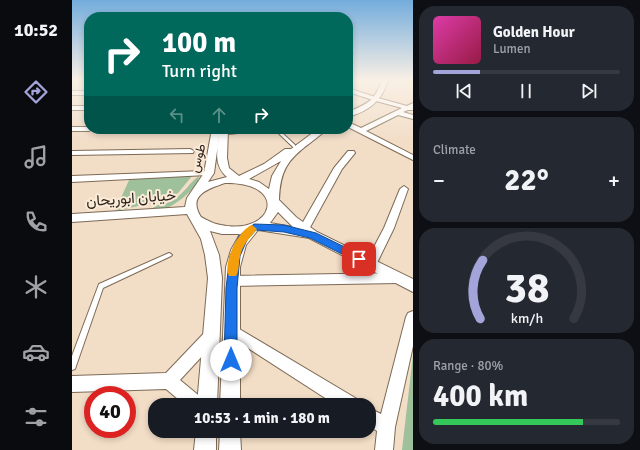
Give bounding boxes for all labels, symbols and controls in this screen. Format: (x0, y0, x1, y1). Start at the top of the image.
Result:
text: 10:52 (14, 19, 58, 41)
text: Golden Hour (493, 23, 575, 41)
text: 100 m (162, 26, 236, 60)
icon: right (96, 28, 148, 80)
text: Lumen (493, 41, 531, 57)
text: Turn right (162, 60, 237, 82)
icon: directions (22, 78, 50, 106)
icon: previous (453, 80, 475, 102)
icon: pause (515, 80, 537, 102)
icon: next (578, 80, 600, 102)
icon: left (166, 104, 188, 126)
icon: ahead (208, 104, 230, 126)
icon: right (250, 104, 272, 126)
street label: طوس (186, 142, 210, 175)
text: Climate (433, 142, 476, 158)
icon: music (22, 143, 50, 171)
text: 22° (504, 162, 549, 199)
text: − (433, 167, 445, 194)
text: + (608, 167, 620, 194)
street label: خیابان ابوریحان (86, 186, 176, 210)
icon: phone (22, 208, 50, 236)
pin (342, 242, 376, 276)
icon: arrive (348, 248, 370, 270)
text: 38 (504, 262, 549, 313)
icon: climate (22, 273, 50, 301)
text: km/h (510, 309, 543, 326)
icon: car (22, 338, 50, 366)
position arrow (210, 339, 252, 381)
text: Range · 80% (433, 358, 503, 374)
text: 400 km (433, 378, 528, 415)
speed limit sign: 40 (84, 386, 136, 438)
icon: filters (22, 403, 50, 431)
text: 10:53 · 1 min · 180 m (194, 409, 330, 427)

